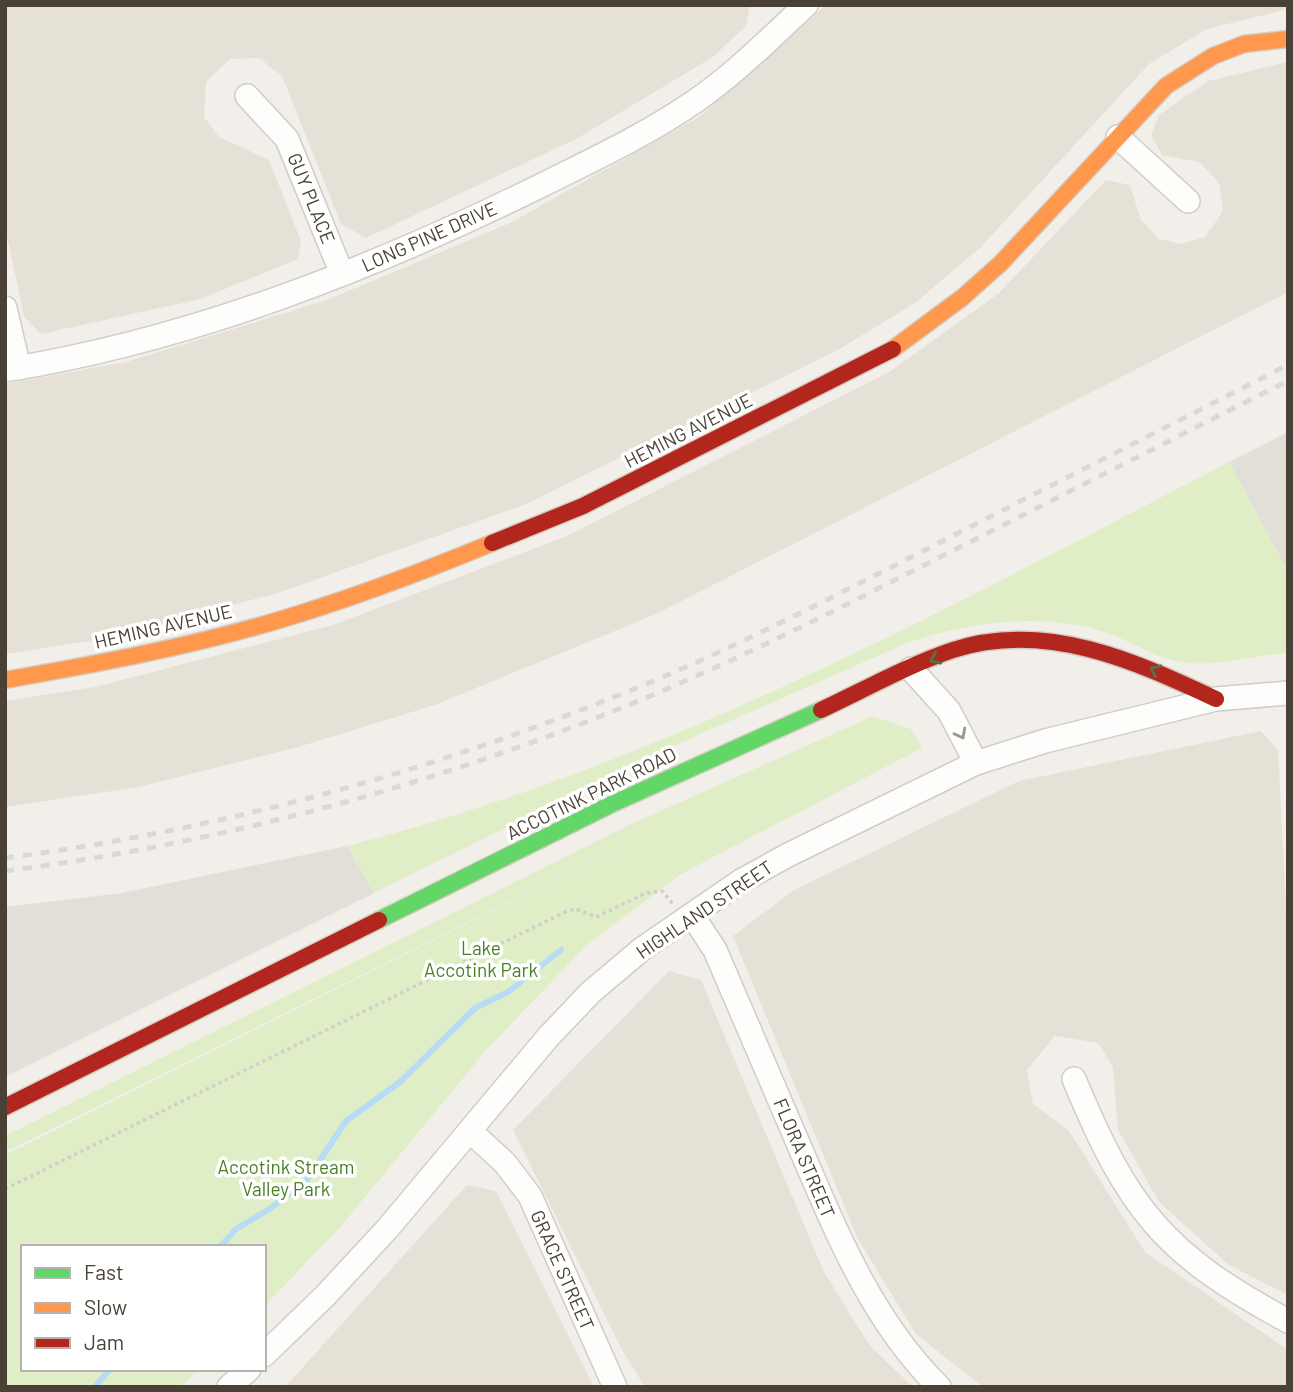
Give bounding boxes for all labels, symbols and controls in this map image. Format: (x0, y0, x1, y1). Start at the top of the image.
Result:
street label: GUY PLACE (283, 149, 341, 247)
street label: LONG PINE DRIVE (358, 196, 500, 276)
street label: HEMING AVENUE (620, 388, 756, 472)
street label: HEMING AVENUE (92, 599, 234, 653)
one-way arrow (930, 651, 942, 665)
one-way arrow (1150, 664, 1162, 678)
one-way arrow (953, 727, 966, 739)
street label: ACCOTINK PARK ROAD (502, 742, 680, 844)
street label: HIGHLAND STREET (631, 855, 777, 963)
park label: Lake Accotink Park (424, 936, 538, 981)
street label: FLORA STREET (769, 1095, 841, 1221)
park label: Accotink Stream Valley Park (218, 1155, 354, 1200)
street label: GRACE STREET (526, 1206, 600, 1334)
legend (21, 1245, 266, 1371)
text: Fast (84, 1259, 124, 1284)
text: Slow (84, 1294, 127, 1319)
text: Jam (84, 1329, 124, 1354)

